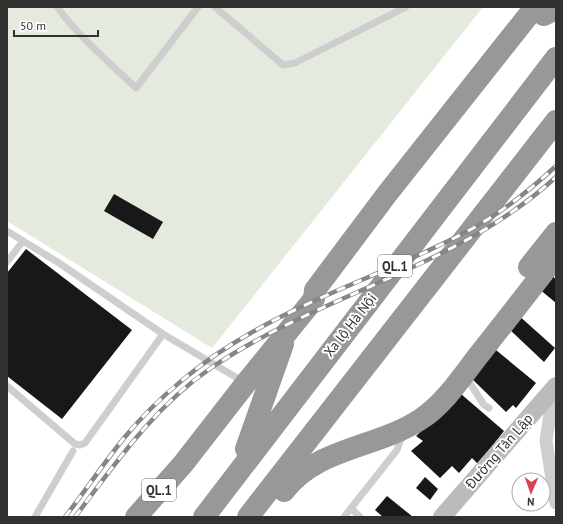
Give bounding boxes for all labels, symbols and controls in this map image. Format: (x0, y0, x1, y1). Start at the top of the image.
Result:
scale bar (14, 12, 98, 38)
text: 50 m (20, 18, 46, 33)
road number: QL.1 (378, 255, 412, 277)
street label: Xa lộ Hà Nội (320, 290, 380, 360)
street label: Đường Tân Lập (461, 410, 537, 493)
north arrow (511, 472, 551, 512)
road number: QL.1 (142, 479, 176, 501)
text: N (527, 495, 535, 509)

